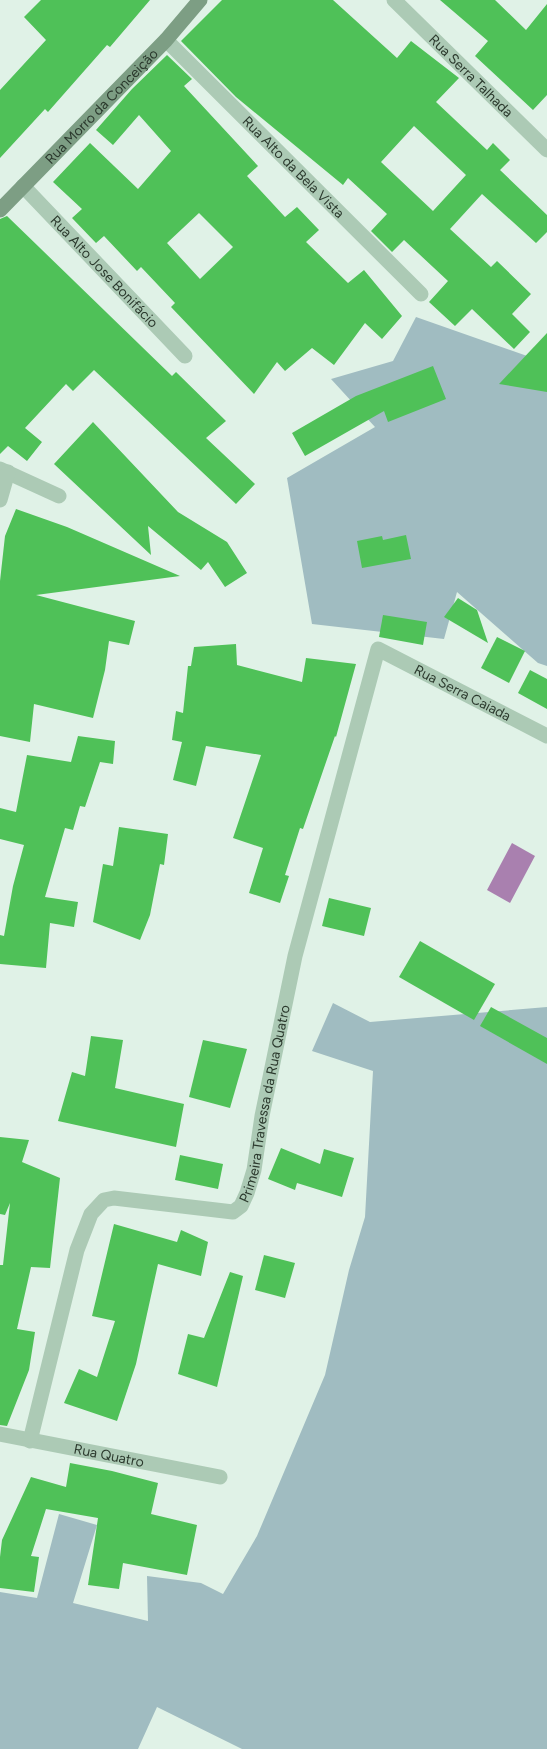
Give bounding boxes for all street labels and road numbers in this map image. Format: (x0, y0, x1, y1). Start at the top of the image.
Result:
street label: Rua Serra Talhada (425, 31, 516, 121)
street label: Rua Morro da Conceição (42, 45, 162, 168)
street label: Rua Alto da Bela Vista (239, 113, 348, 222)
street label: Rua Alto Jose Bonifácio (47, 212, 161, 331)
street label: Rua Serra Caiada (411, 661, 514, 725)
street label: Primeira Travessa da Rua Quatro (236, 1003, 294, 1205)
street label: Rua Quatro (72, 1441, 145, 1471)

